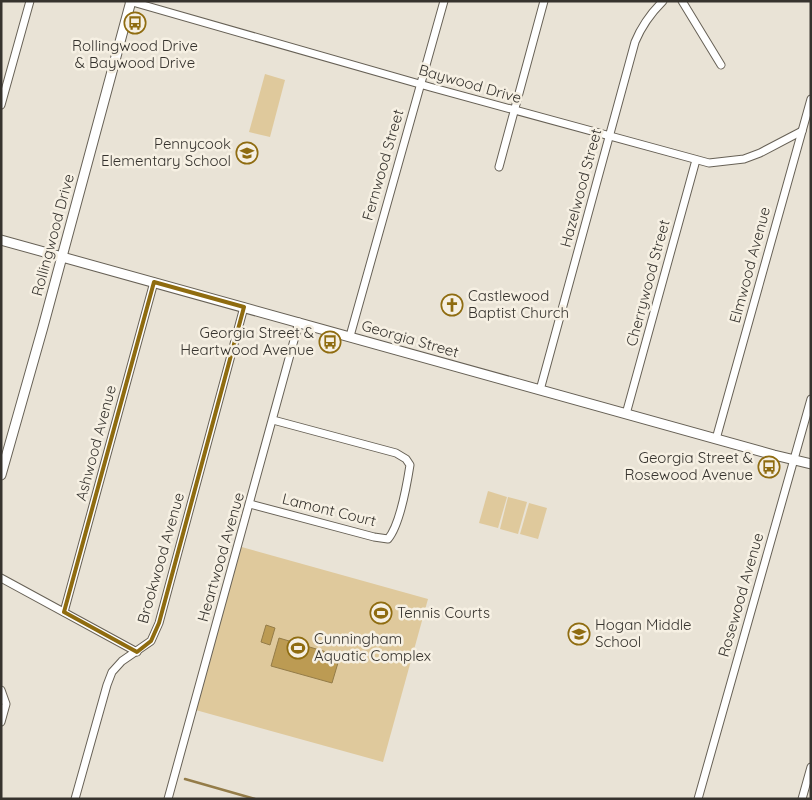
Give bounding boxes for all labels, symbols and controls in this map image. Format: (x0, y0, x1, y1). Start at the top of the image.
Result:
bus stop icon: Rollingwood Drive & Baywood Drive (123, 11, 147, 35)
place label: Rollingwood Drive & Baywood Drive (72, 36, 198, 72)
street label: Baywood Drive (417, 60, 524, 107)
street label: Fernwood Street (358, 107, 407, 223)
street label: Hazelwood Street (556, 126, 606, 249)
place label: Pennycook Elementary School (101, 134, 231, 170)
school or university icon: Pennycook Elementary School (235, 141, 259, 165)
street label: Rollingwood Drive (27, 172, 78, 298)
street label: Elmwood Avenue (725, 205, 774, 325)
street label: Cherrywood Street (621, 217, 674, 348)
place label: Castlewood Baptist Church (468, 286, 569, 322)
church icon: Castlewood Baptist Church (440, 293, 464, 317)
street label: Georgia Street (359, 316, 461, 361)
place label: Georgia Street & Heartwood Avenue (180, 323, 314, 359)
bus stop icon: Georgia Street & Heartwood Avenue (318, 330, 342, 354)
street label: Ashwood Avenue (71, 383, 120, 503)
place label: Georgia Street & Rosewood Avenue (625, 448, 753, 484)
bus stop icon: Georgia Street & Rosewood Avenue (757, 455, 781, 479)
street label: Lamont Court (280, 489, 378, 530)
street label: Brookwood Avenue (133, 490, 188, 625)
street label: Heartwood Avenue (193, 490, 248, 624)
street label: Rosewood Avenue (714, 531, 767, 659)
sports icon: Tennis Courts (369, 601, 393, 625)
place label: Tennis Courts (397, 603, 490, 622)
place label: Hogan Middle School (595, 615, 692, 651)
school or university icon: Hogan Middle School (567, 622, 591, 646)
place label: Cunningham Aquatic Complex (314, 629, 431, 665)
sports icon: Cunningham Aquatic Complex (286, 636, 310, 660)

